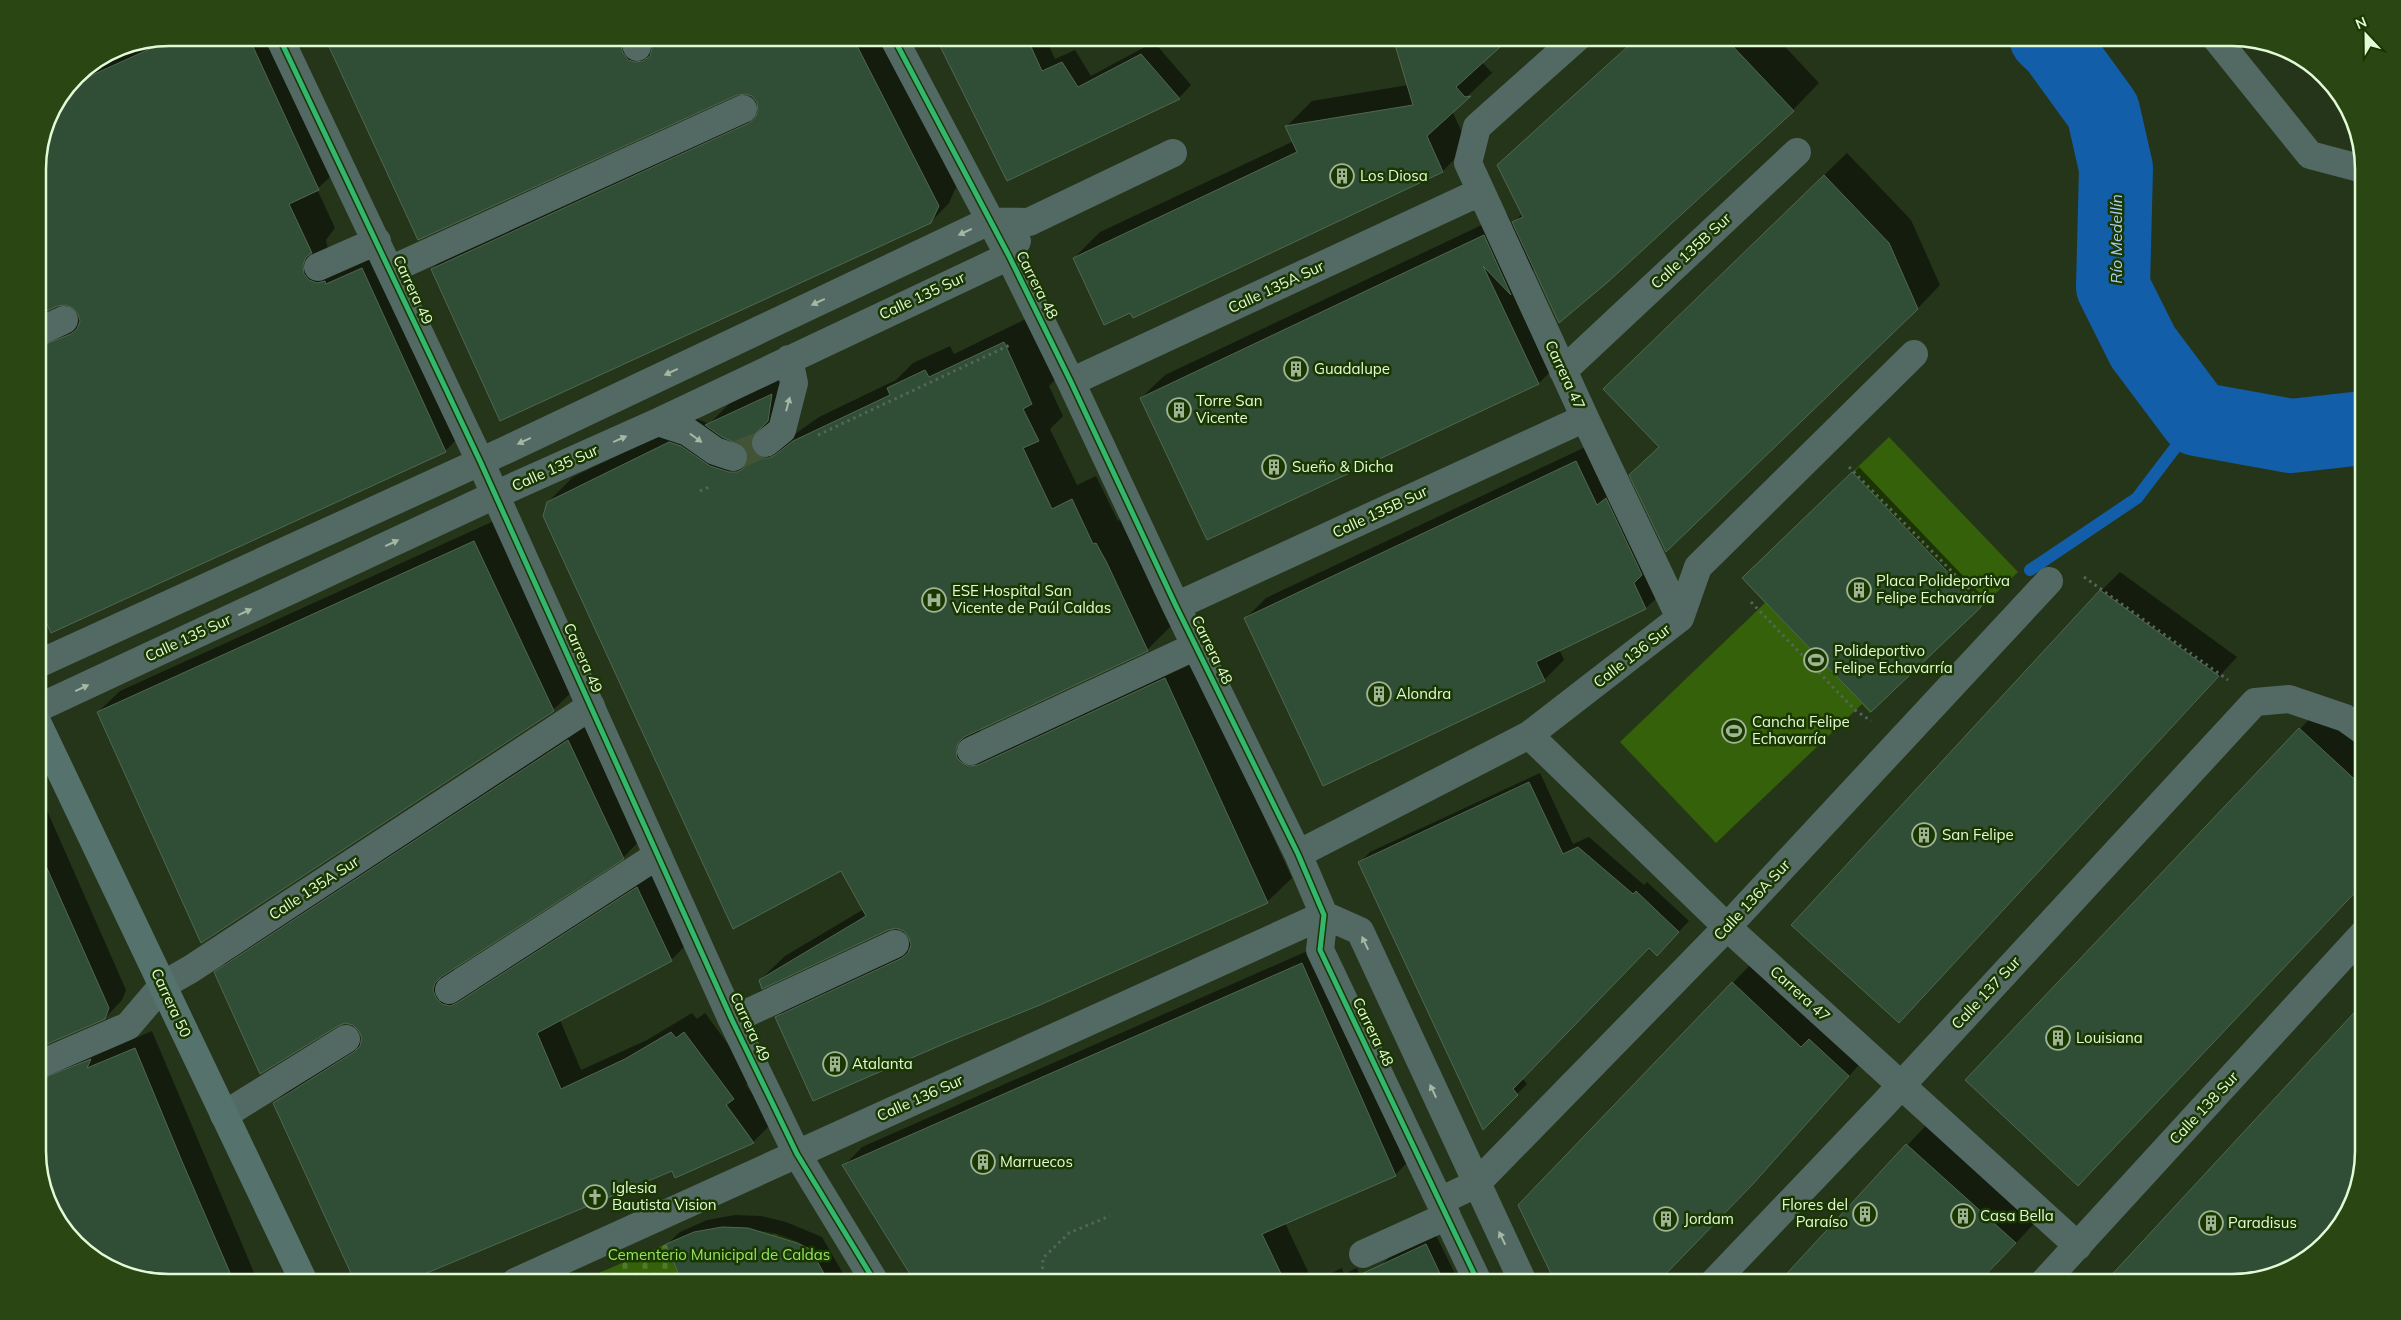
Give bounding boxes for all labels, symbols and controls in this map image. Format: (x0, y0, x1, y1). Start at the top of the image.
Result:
north arrow (2341, 10, 2391, 60)
text: N (2353, 13, 2369, 33)
building icon: Los Diosa (1329, 163, 1355, 189)
place label: Los Diosa (1360, 166, 1428, 185)
water label: Río Medellín (2106, 194, 2126, 284)
street label: Calle 135B Sur (1647, 208, 1735, 293)
one-way arrow (958, 229, 972, 237)
street label: Carrera 48 (1012, 247, 1063, 322)
street label: Carrera 49 (389, 252, 438, 327)
street label: Calle 135A Sur (1225, 256, 1327, 317)
street label: Calle 135 Sur (876, 267, 968, 324)
one-way arrow (811, 298, 825, 306)
street label: Carrera 47 (1541, 337, 1590, 412)
building icon: Guadalupe (1283, 356, 1309, 382)
place label: Guadalupe (1314, 359, 1390, 378)
one-way arrow (664, 368, 678, 376)
place label: Torre San Vicente (1196, 391, 1262, 427)
one-way arrow (785, 397, 793, 412)
building icon: Torre San Vicente (1166, 397, 1192, 423)
one-way arrow (689, 433, 703, 443)
one-way arrow (613, 435, 627, 443)
one-way arrow (517, 438, 531, 446)
street label: Calle 135 Sur (509, 440, 601, 495)
building icon: Sueño & Dicha (1261, 454, 1287, 480)
place label: Sueño & Dicha (1292, 457, 1393, 476)
street label: Calle 135B Sur (1329, 481, 1431, 542)
one-way arrow (385, 538, 399, 546)
place label: Placa Polideportiva Felipe Echavarría (1876, 571, 2010, 607)
building icon: Placa Polideportiva Felipe Echavarría (1846, 577, 1872, 603)
place label: ESE Hospital San Vicente de Paúl Caldas (952, 581, 1111, 617)
hospital icon: ESE Hospital San Vicente de Paúl Caldas (921, 587, 947, 613)
one-way arrow (238, 607, 252, 615)
street label: Calle 135 Sur (142, 609, 234, 666)
street label: Carrera 48 (1188, 612, 1237, 687)
street label: Calle 136 Sur (1589, 619, 1674, 692)
street label: Carrera 49 (560, 620, 607, 696)
place label: Polideportivo Felipe Echavarría (1834, 641, 1953, 677)
sports icon: Polideportivo Felipe Echavarría (1803, 647, 1829, 673)
building icon: Alondra (1366, 681, 1392, 707)
one-way arrow (75, 684, 89, 692)
place label: Alondra (1396, 684, 1451, 703)
place label: Cancha Felipe Echavarría (1752, 712, 1850, 748)
sports icon: Cancha Felipe Echavarría (1721, 718, 1747, 744)
building icon: San Felipe (1911, 822, 1937, 848)
place label: San Felipe (1942, 825, 2014, 844)
street label: Calle 135A Sur (265, 851, 363, 924)
street label: Calle 136A Sur (1709, 855, 1794, 944)
one-way arrow (1361, 936, 1369, 950)
street label: Calle 137 Sur (1947, 952, 2025, 1033)
street label: Carrera 47 (1766, 962, 1834, 1026)
street label: Carrera 50 (147, 965, 196, 1040)
street label: Carrera 49 (726, 989, 775, 1064)
street label: Carrera 48 (1349, 994, 1398, 1069)
building icon: Louisiana (2045, 1025, 2071, 1051)
place label: Louisiana (2076, 1028, 2143, 1047)
building icon: Atalanta (822, 1051, 848, 1077)
place label: Atalanta (852, 1054, 913, 1073)
street label: Calle 138 Sur (2165, 1067, 2243, 1148)
street label: Calle 136 Sur (874, 1070, 966, 1125)
one-way arrow (1429, 1084, 1437, 1098)
building icon: Marruecos (970, 1149, 996, 1175)
place label: Marruecos (1000, 1152, 1073, 1171)
place label: Iglesia Bautista Vision (612, 1178, 717, 1214)
church icon: Iglesia Bautista Vision (582, 1184, 608, 1210)
place label: Flores del Paraíso (1782, 1195, 1848, 1231)
building icon: Flores del Paraíso (1852, 1201, 1878, 1227)
building icon: Casa Bella (1950, 1203, 1976, 1229)
building icon: Jordam (1653, 1206, 1679, 1232)
place label: Casa Bella (1980, 1206, 2054, 1225)
place label: Jordam (1684, 1209, 1734, 1228)
building icon: Paradisus (2198, 1210, 2224, 1236)
place label: Paradisus (2228, 1213, 2297, 1232)
one-way arrow (1498, 1231, 1506, 1245)
park label: Cementerio Municipal de Caldas (608, 1245, 830, 1264)

